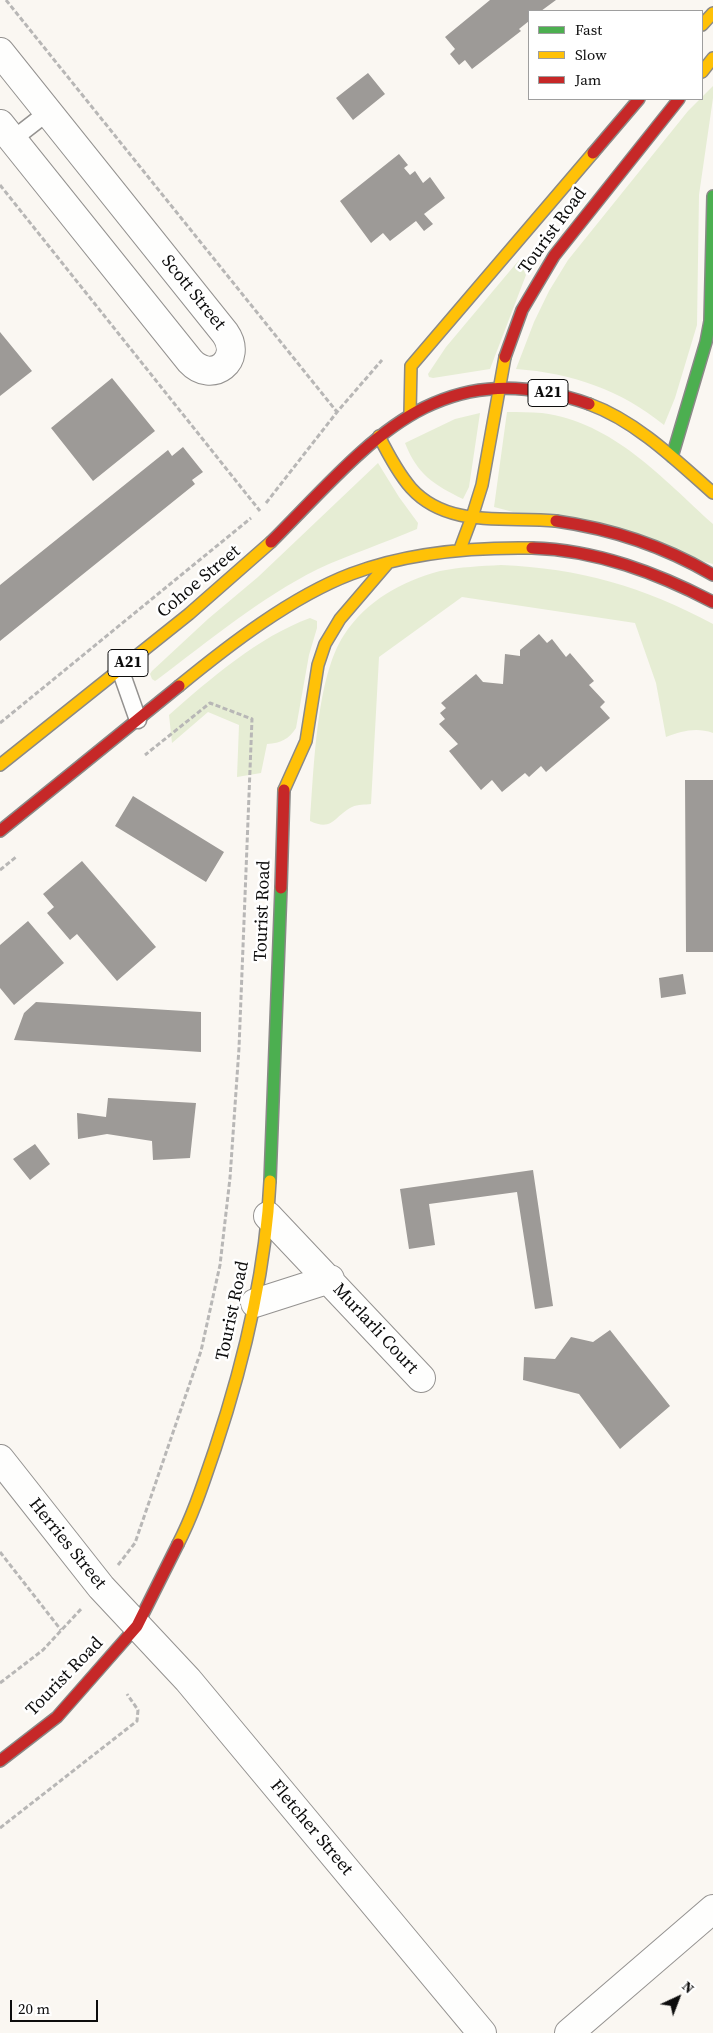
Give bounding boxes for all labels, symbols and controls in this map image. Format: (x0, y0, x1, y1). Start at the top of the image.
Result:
legend (528, 10, 703, 100)
text: Fast (575, 19, 602, 40)
text: Slow (575, 44, 607, 65)
text: Jam (575, 69, 601, 90)
street label: Tourist Road (514, 184, 592, 278)
street label: Scott Street (156, 251, 230, 335)
road number: A21 (528, 379, 568, 406)
street label: Cohoe Street (153, 541, 245, 623)
road number: A21 (108, 650, 148, 676)
street label: Tourist Road (250, 860, 276, 962)
street label: Tourist Road (212, 1259, 254, 1363)
street label: Murlarli Court (328, 1279, 422, 1379)
street label: Herries Street (24, 1494, 110, 1594)
street label: Tourist Road (22, 1633, 108, 1721)
street label: Fletcher Street (265, 1776, 357, 1880)
north arrow (653, 1973, 703, 2023)
text: N (678, 1976, 699, 1998)
scale bar (12, 1990, 100, 2022)
text: 20 m (18, 1998, 50, 2019)

